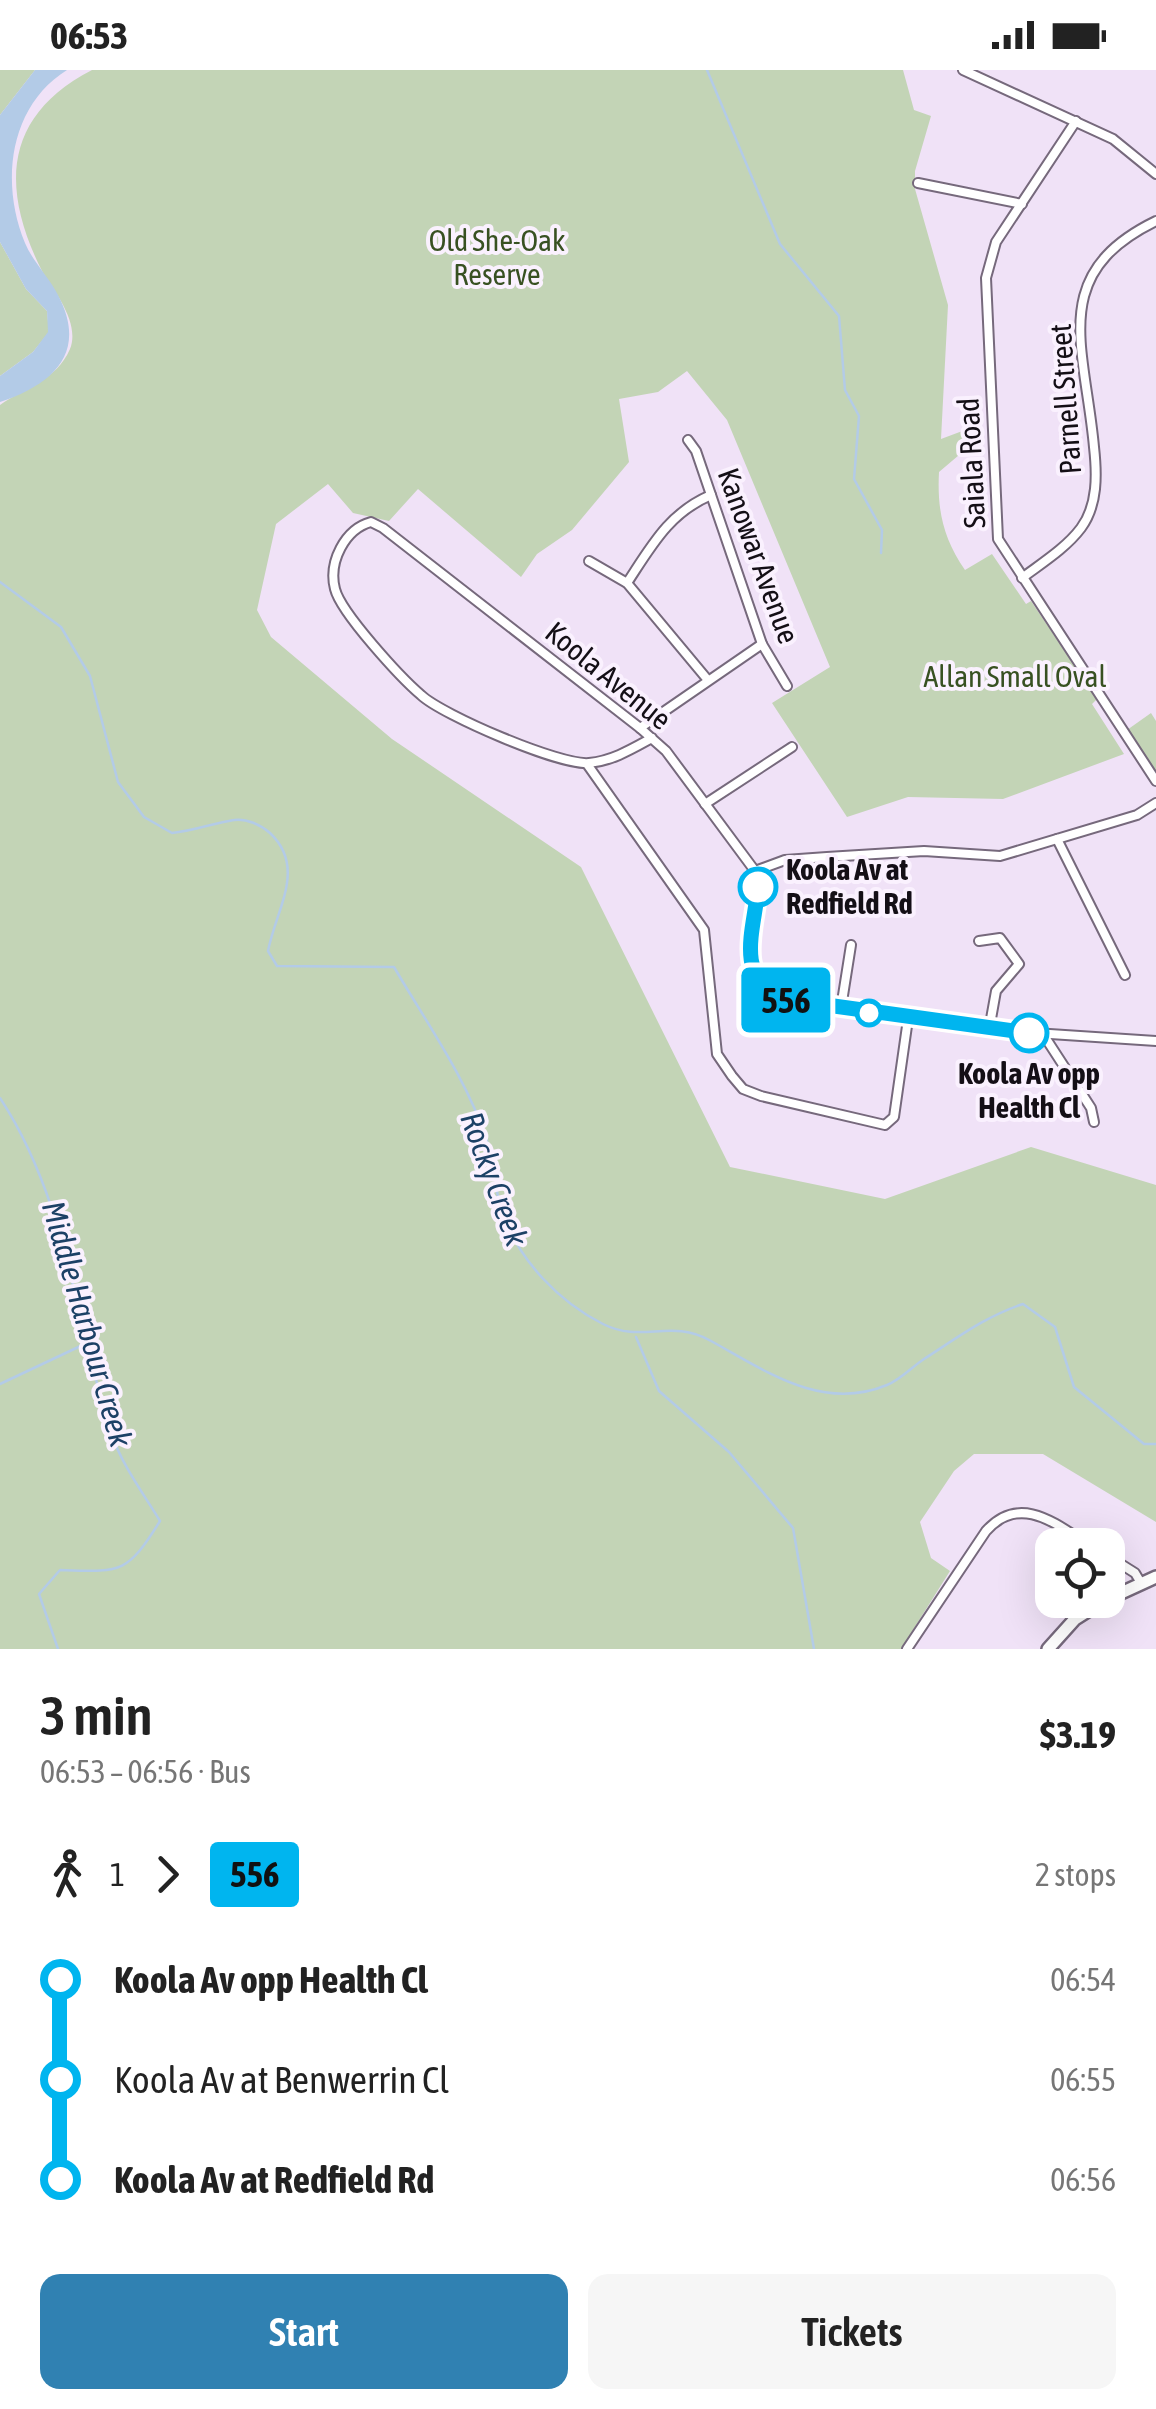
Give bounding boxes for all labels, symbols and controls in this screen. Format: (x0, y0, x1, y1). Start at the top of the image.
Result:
text: 06:53 (50, 14, 128, 57)
park label: Old She-Oak Reserve (429, 223, 565, 291)
street label: Parnell Street (1043, 323, 1087, 476)
street label: Saiala Road (951, 397, 991, 529)
street label: Kanowar Avenue (712, 463, 806, 648)
street label: Koola Avenue (539, 614, 678, 736)
park label: Allan Small Oval (924, 659, 1106, 693)
place label: Koola Av at Redfield Rd (786, 852, 913, 920)
marker: Koola Av at Redfield Rd (739, 868, 777, 906)
line badge: 556 (728, 968, 844, 1032)
text: 556 (761, 980, 811, 1020)
unlabelled marker (856, 1000, 882, 1026)
marker: Koola Av opp Health Cl (1010, 1014, 1048, 1052)
place label: Koola Av opp Health Cl (958, 1056, 1100, 1124)
water label: Rocky Creek (453, 1107, 536, 1252)
water label: Middle Harbour Creek (35, 1197, 140, 1452)
map controls (1035, 1528, 1125, 1618)
button: locate (1035, 1528, 1125, 1618)
text: 3 min (40, 1684, 152, 1747)
text: $3.19 (1040, 1713, 1116, 1756)
text: 06:53 – 06:56 · Bus (40, 1753, 251, 1790)
icon: walk (40, 1847, 95, 1902)
icon: forward (140, 1847, 195, 1902)
text: 556 (230, 1854, 279, 1894)
text: 1 (110, 1856, 125, 1893)
text: 2 stops (1035, 1856, 1116, 1893)
text: Koola Av opp Health Cl (114, 1958, 428, 2001)
text: 06:54 (1050, 1961, 1116, 1998)
text: Koola Av at Benwerrin Cl (114, 2058, 449, 2101)
text: 06:55 (1050, 2061, 1116, 2098)
text: Koola Av at Redfield Rd (114, 2158, 434, 2201)
text: 06:56 (1050, 2161, 1116, 2198)
button: Start (40, 2274, 568, 2389)
button: Tickets (588, 2274, 1116, 2389)

